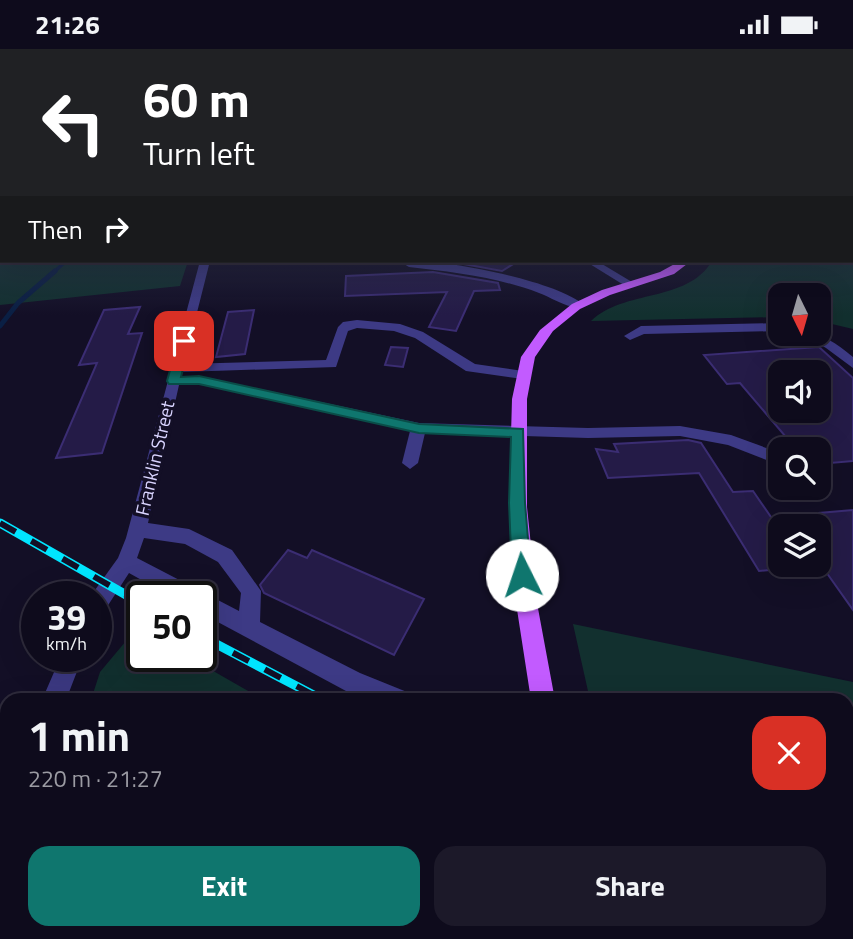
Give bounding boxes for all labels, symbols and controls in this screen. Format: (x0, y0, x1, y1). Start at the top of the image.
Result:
text: 21:26 (35, 5, 100, 44)
text: 60 m (143, 61, 250, 136)
icon: left (28, 77, 119, 168)
text: Turn left (143, 129, 255, 177)
text: Then (28, 210, 83, 249)
icon: right (97, 210, 135, 248)
north arrow (768, 283, 831, 347)
map controls (768, 283, 831, 577)
pin (154, 311, 214, 371)
icon: arrive (165, 322, 203, 360)
button: sound (768, 360, 831, 423)
street label: Franklin Street (127, 397, 181, 518)
button: search (768, 437, 831, 500)
button: layers (768, 514, 831, 577)
position arrow (485, 538, 559, 612)
speed limit sign: 50 (126, 581, 217, 672)
text: 39 (47, 590, 86, 644)
text: km/h (46, 630, 87, 657)
text: 1 min (28, 703, 130, 767)
button: close (752, 716, 826, 790)
text: 220 m · 21:27 (28, 761, 163, 796)
button: Exit (28, 846, 420, 926)
button: Share (434, 846, 826, 926)

